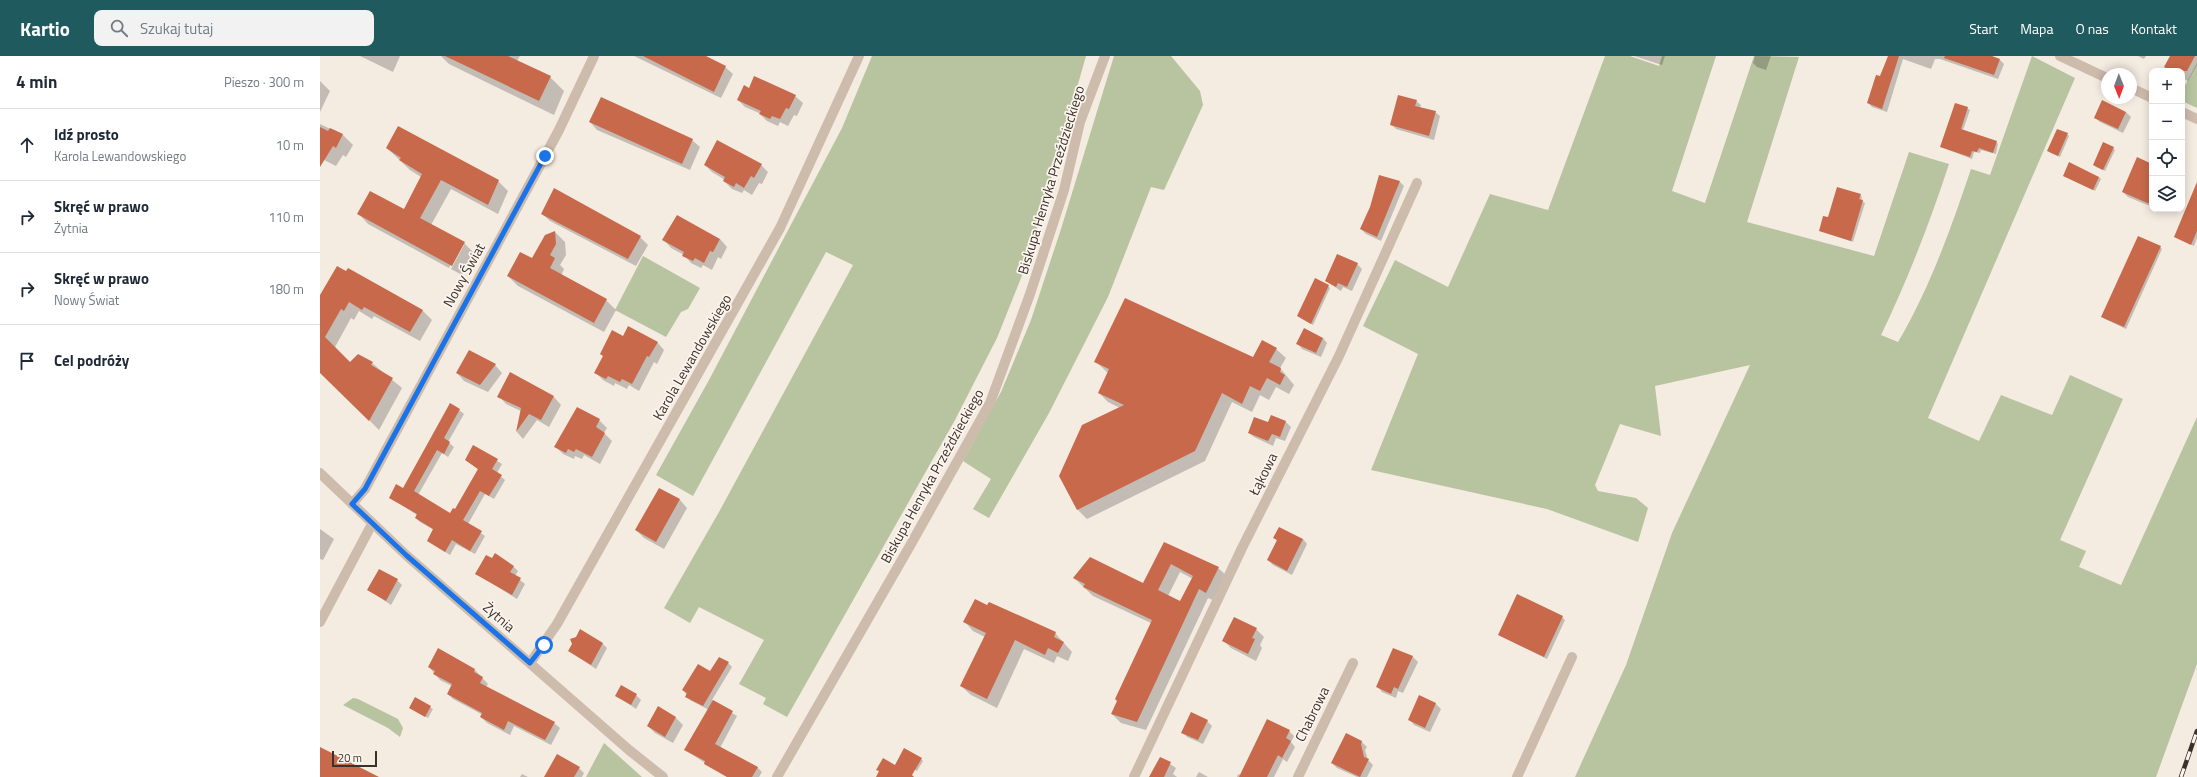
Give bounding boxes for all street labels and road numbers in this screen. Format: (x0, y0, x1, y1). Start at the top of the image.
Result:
street label: Biskupa Henryka Przeździeckiego (1012, 83, 1089, 277)
street label: Nowy Świat (437, 239, 490, 311)
street label: Karola Lewandowskiego (647, 290, 736, 424)
street label: Biskupa Henryka Przeździeckiego (875, 385, 988, 567)
street label: Łąkowa (1242, 449, 1282, 500)
street label: Żytnia (479, 597, 520, 637)
street label: Chabrowa (1289, 683, 1334, 745)

